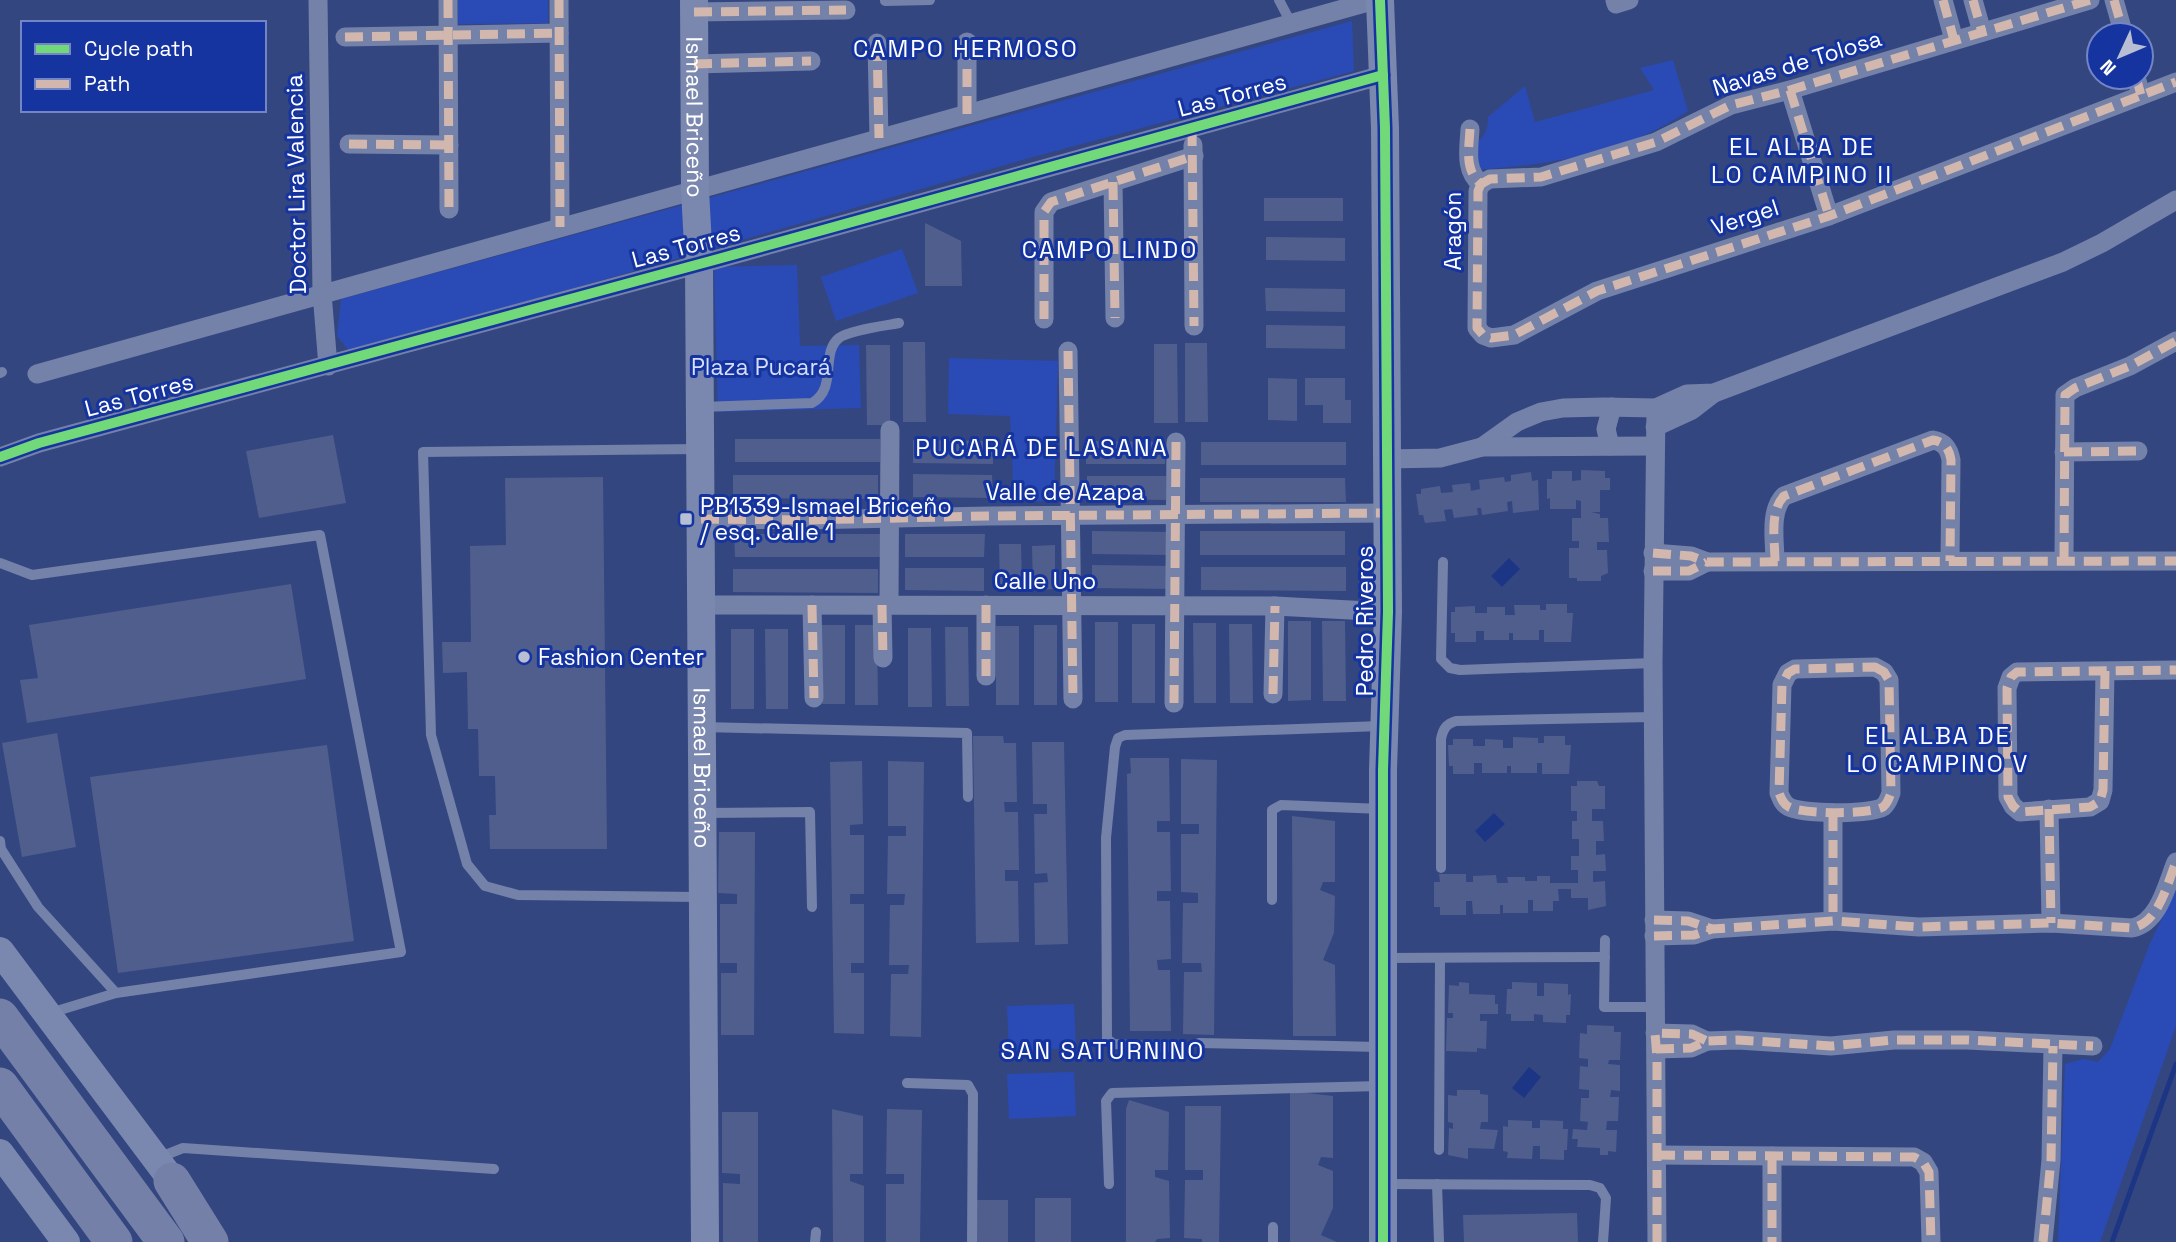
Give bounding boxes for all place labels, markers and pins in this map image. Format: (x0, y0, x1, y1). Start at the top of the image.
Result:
place label: PB1339-Ismael Briceño / esq. Calle 1 (700, 491, 952, 547)
marker: PB1339-Ismael Briceño / esq. Calle 1 (678, 511, 694, 527)
place label: Fashion Center (538, 642, 704, 672)
marker: Fashion Center (516, 649, 532, 665)

